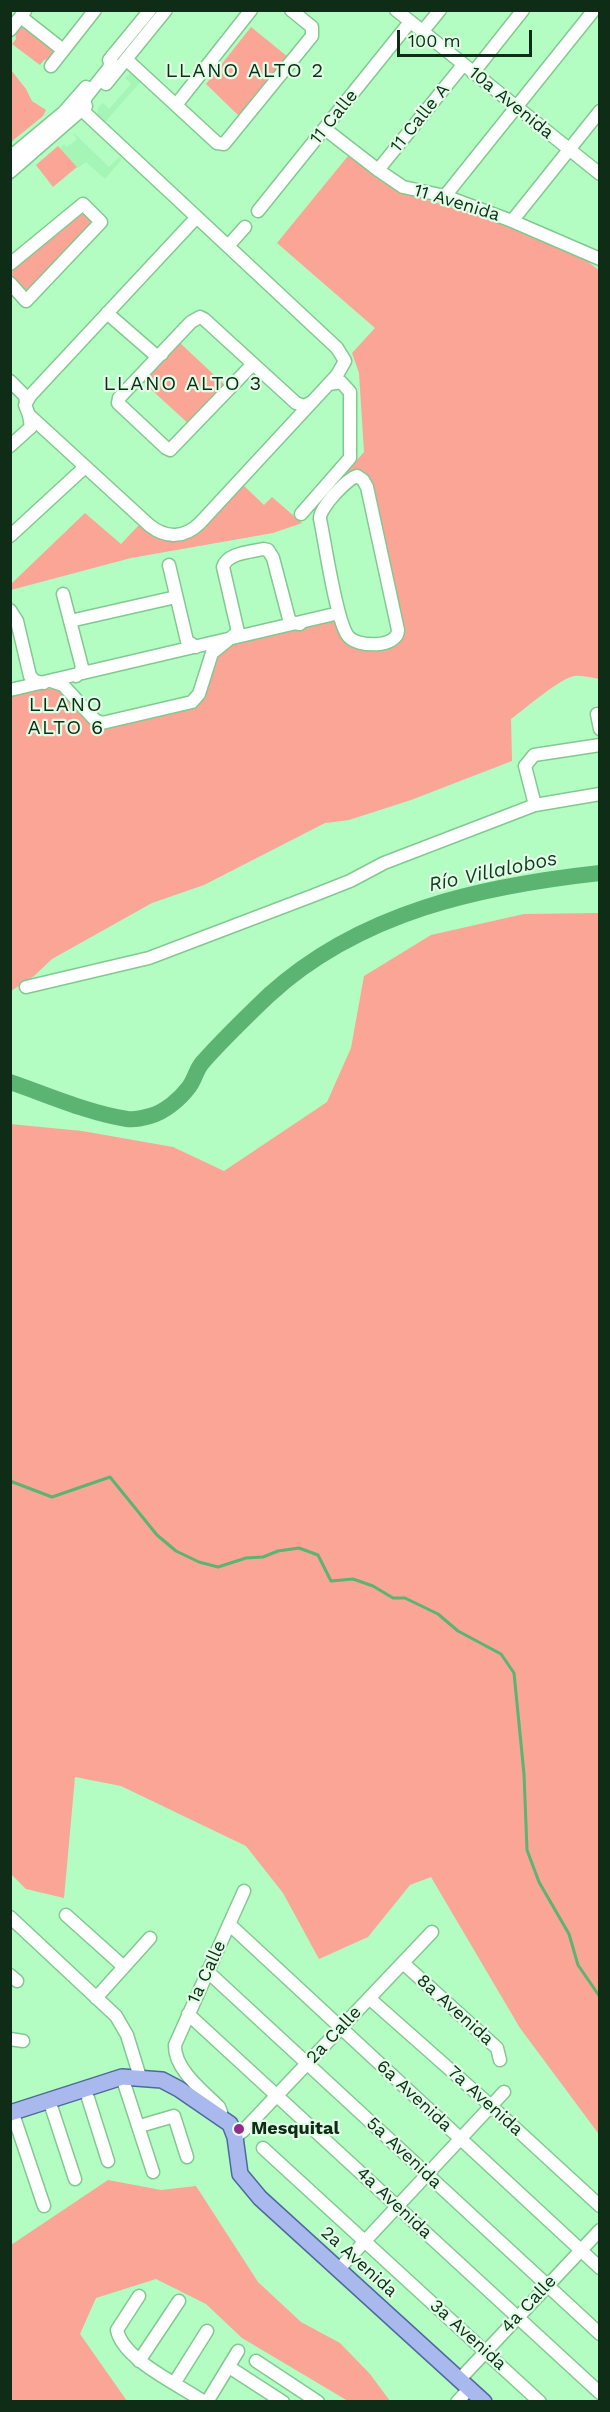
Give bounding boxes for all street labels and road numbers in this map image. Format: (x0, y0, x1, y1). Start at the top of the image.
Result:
street label: 10a Avenida (464, 62, 558, 144)
street label: 11 Calle A (386, 79, 454, 157)
street label: 11 Calle (305, 85, 363, 149)
street label: 11 Avenida (411, 180, 503, 226)
street label: 1a Calle (183, 1937, 231, 2007)
street label: 8a Avenida (412, 1970, 498, 2050)
street label: 2a Calle (302, 2002, 366, 2068)
street label: 6a Avenida (372, 2055, 456, 2137)
street label: 7a Avenida (443, 2061, 527, 2141)
street label: 5a Avenida (362, 2113, 446, 2193)
street label: 4a Avenida (352, 2162, 436, 2244)
street label: 2a Avenida (316, 2222, 402, 2302)
street label: 4a Calle (497, 2271, 561, 2337)
street label: 3a Avenida (425, 2295, 511, 2375)

